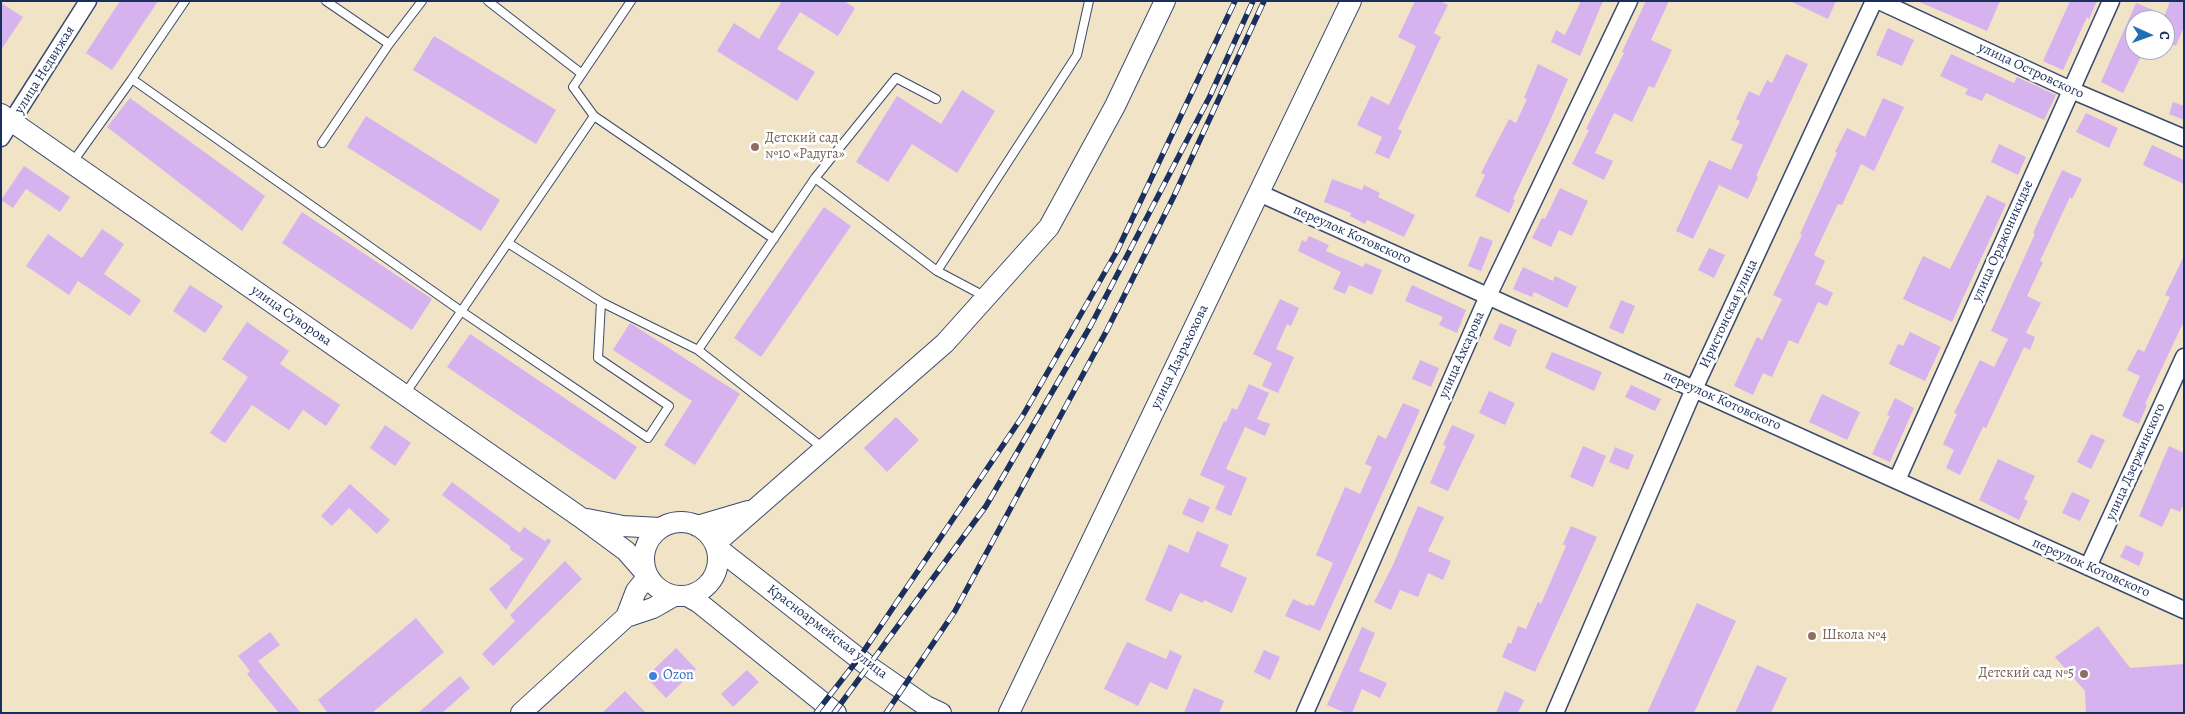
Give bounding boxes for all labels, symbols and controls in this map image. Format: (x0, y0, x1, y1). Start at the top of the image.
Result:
north arrow (2125, 10, 2175, 60)
street label: улица Недвижая (11, 23, 79, 117)
text: С (2155, 31, 2174, 40)
street label: улица Островского (1976, 39, 2086, 103)
place label: Детский сад №10 «Радуга» (765, 131, 845, 164)
marker: Детский сад №10 «Радуга» (749, 141, 761, 153)
street label: улица Орджоникидзе (1969, 178, 2037, 304)
street label: переулок Котовского (1291, 201, 1413, 269)
street label: Иристонская улица (1696, 257, 1762, 371)
street label: улица Суворова (247, 282, 335, 350)
street label: улица Дзарахохова (1147, 302, 1213, 412)
street label: улица Ахсарова (1435, 309, 1489, 401)
street label: переулок Котовского (1661, 367, 1783, 435)
street label: улица Дзержинского (2103, 401, 2169, 523)
street label: переулок Котовского (2030, 534, 2152, 602)
street label: Красноармейская улица (764, 581, 890, 683)
place label: Школа №4 (1822, 628, 1887, 644)
marker: Школа №4 (1806, 630, 1818, 642)
place label: Детский сад №5 (1979, 666, 2074, 682)
place label: Ozon (663, 668, 694, 684)
marker: Детский сад №5 (2078, 668, 2090, 680)
marker: Ozon (647, 670, 659, 682)

